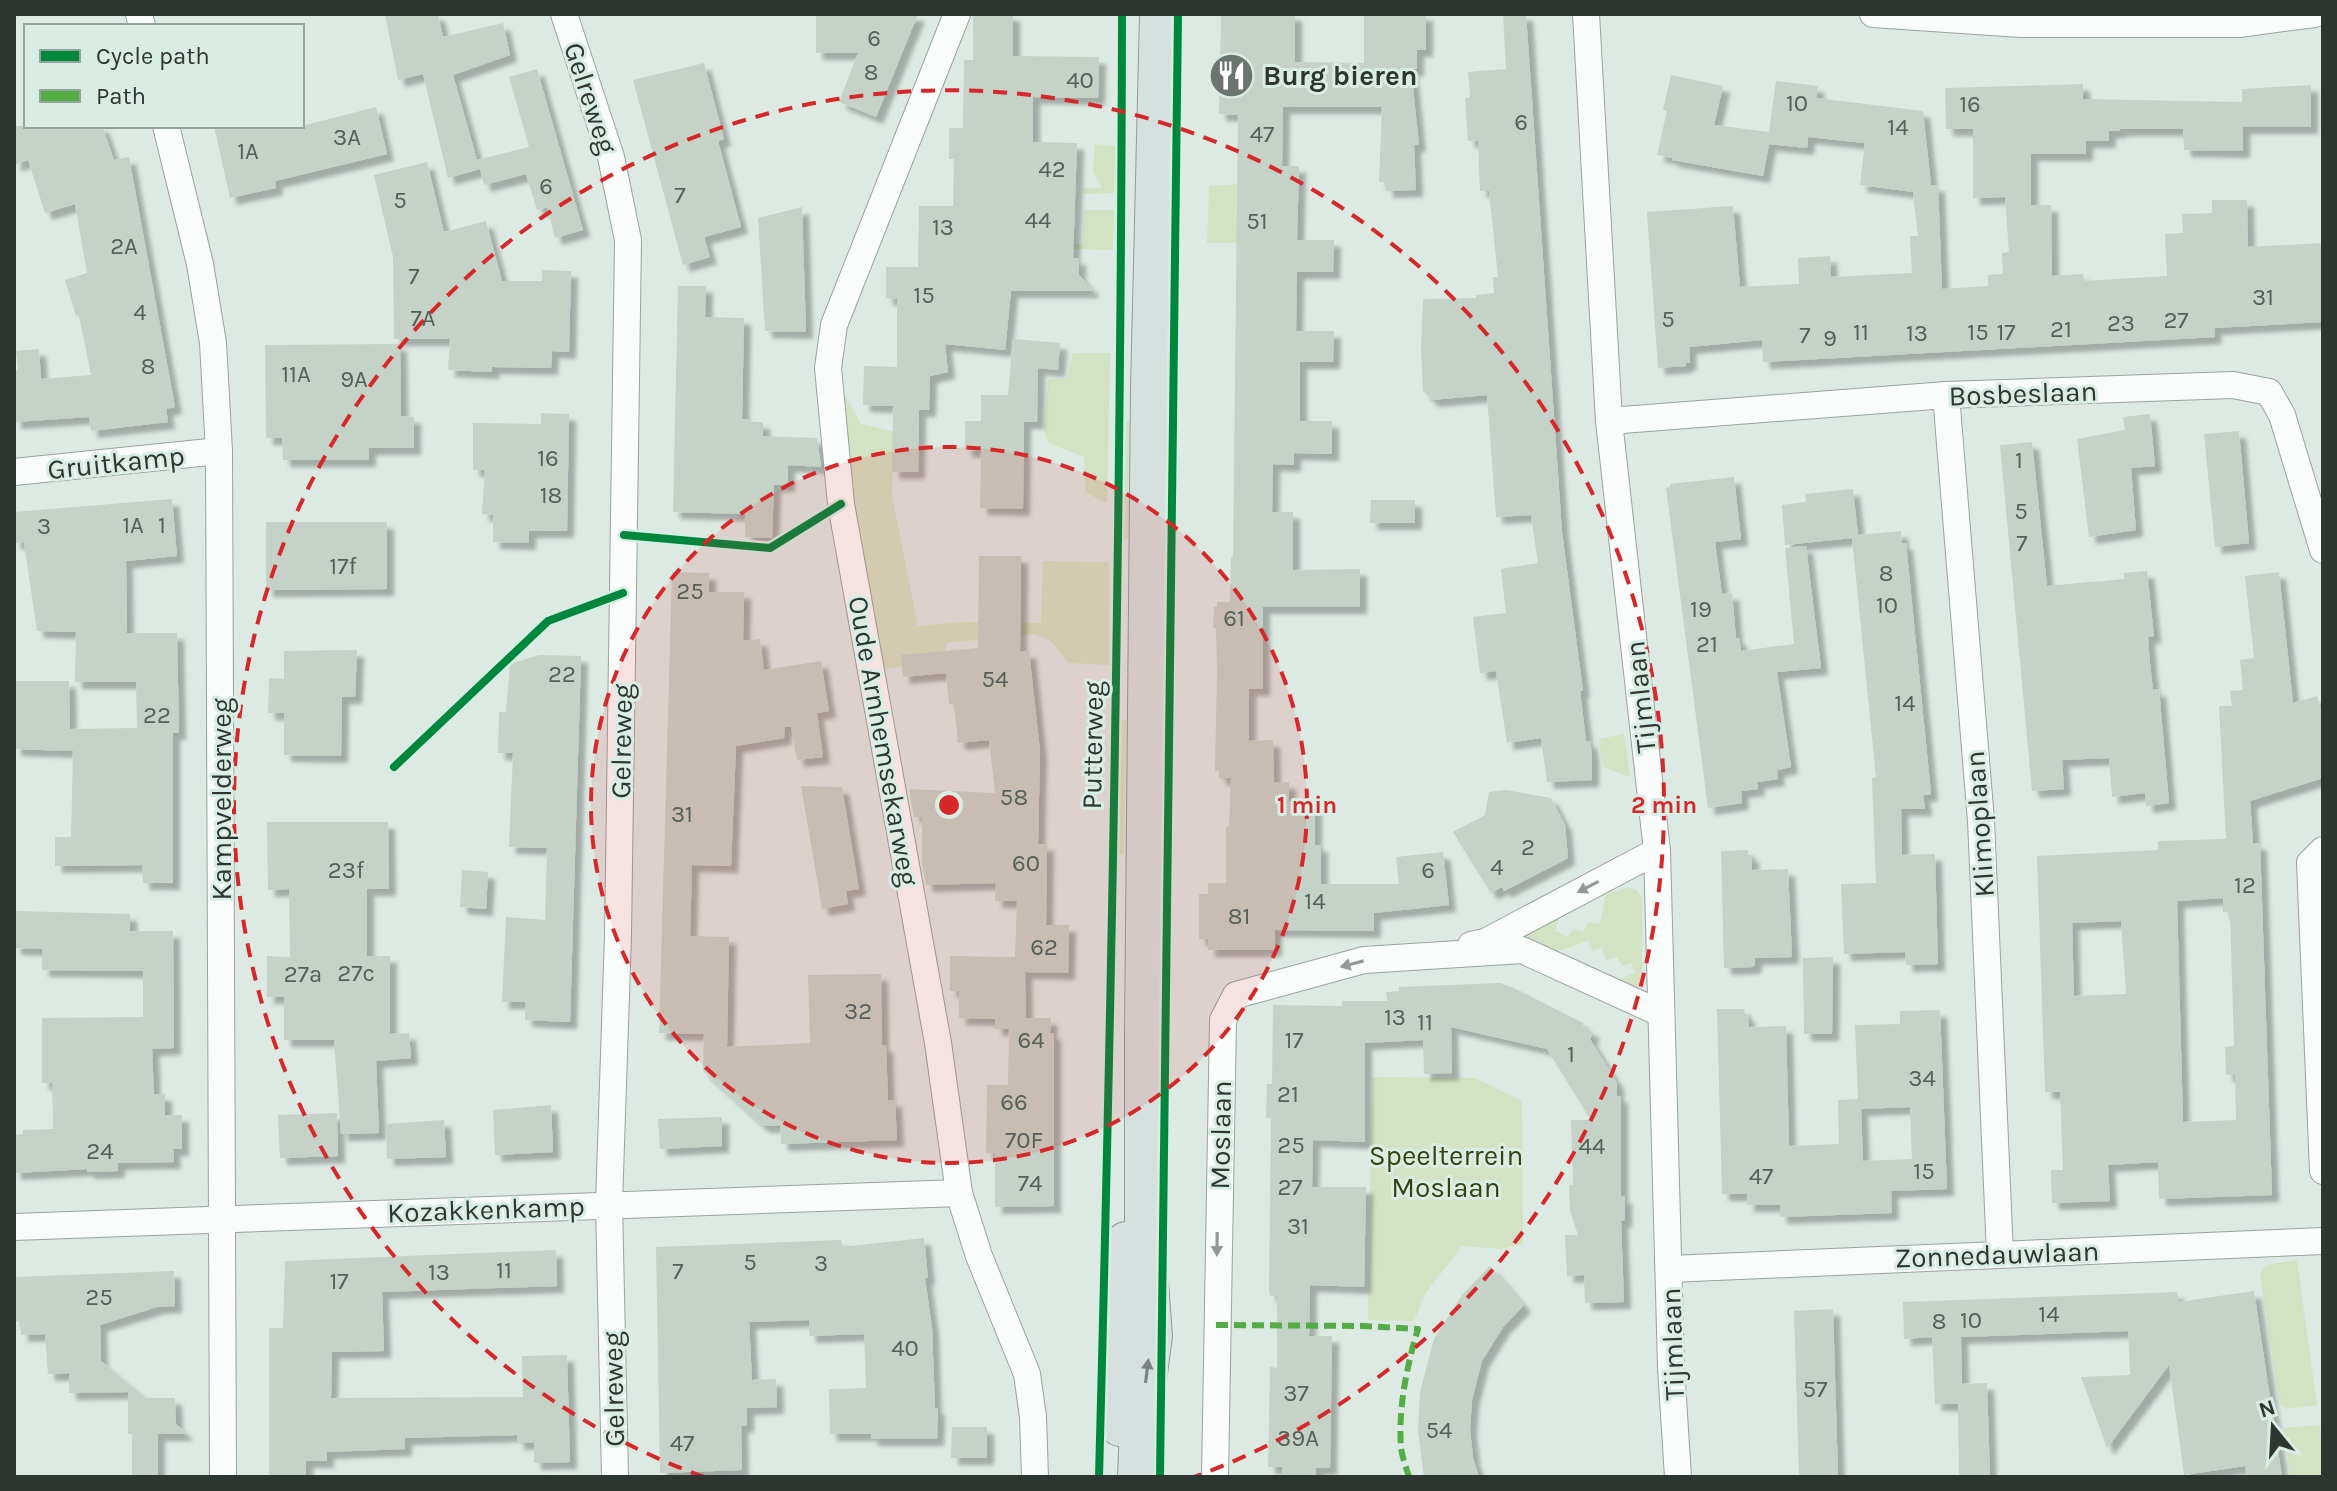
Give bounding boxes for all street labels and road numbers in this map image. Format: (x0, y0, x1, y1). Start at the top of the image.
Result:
street label: Gelreweg (557, 38, 624, 158)
street label: Bosbeslaan (1948, 374, 2098, 413)
street label: Gruitkamp (46, 439, 186, 486)
street label: Oude Arnhemsekarweg (842, 593, 925, 889)
street label: Tijmlaan (1618, 639, 1663, 755)
street label: Putterweg (1075, 680, 1110, 810)
street label: Gelreweg (604, 683, 639, 799)
street label: Kampvelderweg (205, 697, 238, 900)
street label: Klimoplaan (1958, 750, 2001, 898)
street label: Moslaan (1203, 1080, 1238, 1190)
street label: Kozakkenkamp (387, 1190, 585, 1229)
street label: Zonnedauwlaan (1894, 1234, 2100, 1275)
street label: Tijmlaan (1654, 1287, 1691, 1401)
street label: Gelreweg (596, 1331, 631, 1447)

